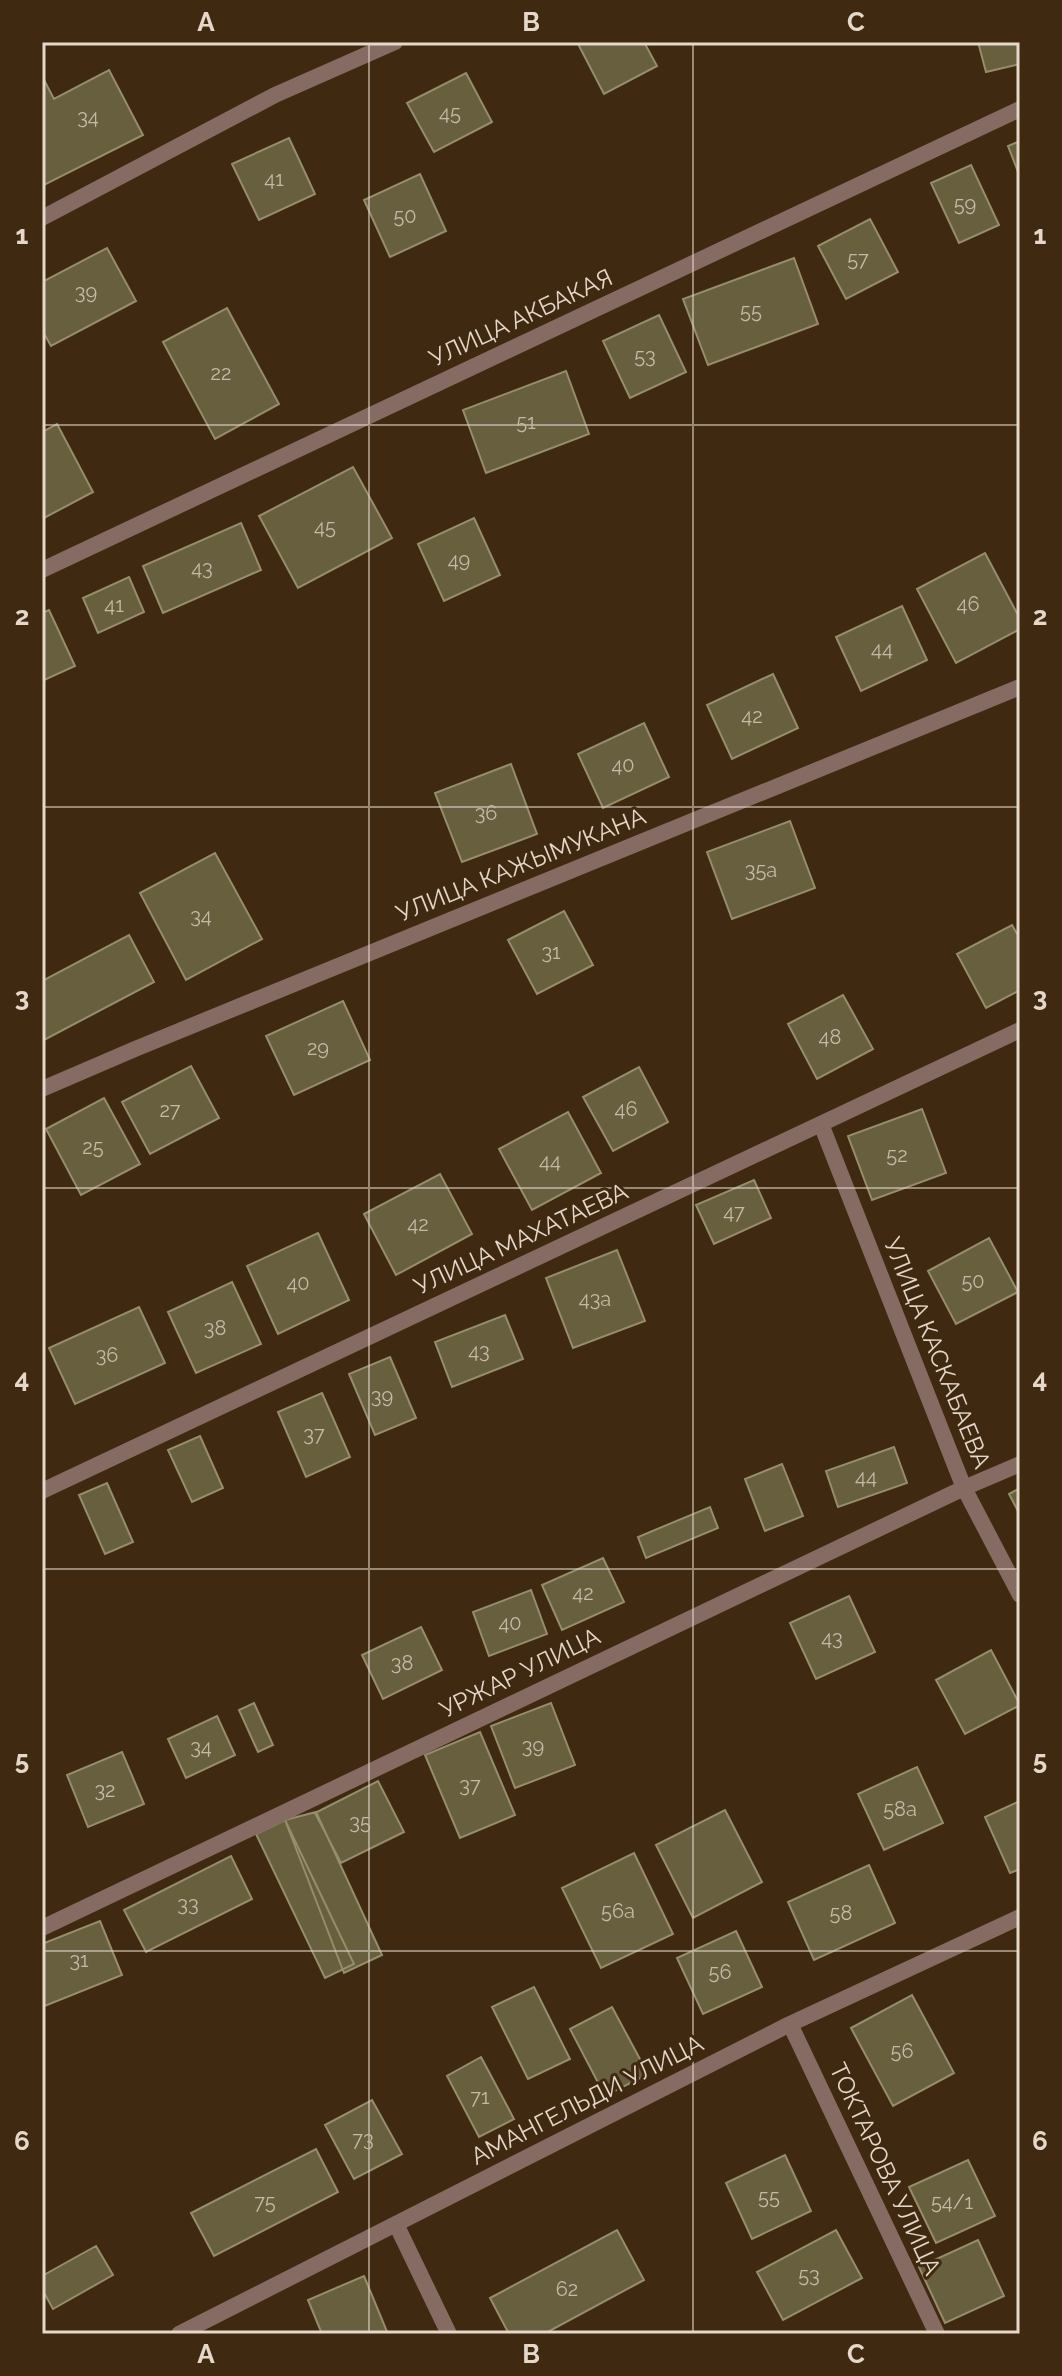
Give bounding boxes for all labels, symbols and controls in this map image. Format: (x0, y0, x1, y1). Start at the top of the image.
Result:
text: A (197, 7, 215, 37)
text: B (522, 7, 540, 37)
text: C (847, 7, 865, 37)
house number: 45 (439, 101, 461, 125)
house number: 34 (77, 105, 99, 129)
house number: 41 (264, 167, 284, 191)
house number: 59 (954, 192, 976, 216)
house number: 50 (393, 204, 417, 228)
text: 1 (16, 220, 29, 250)
text: 1 (1034, 220, 1047, 250)
house number: 57 (847, 247, 869, 271)
street label: УЛИЦА АКБАКАЯ (425, 262, 617, 373)
house number: 39 (75, 280, 97, 304)
house number: 55 (740, 299, 762, 323)
house number: 53 (634, 344, 656, 368)
house number: 22 (211, 361, 231, 385)
house number: 51 (516, 410, 536, 434)
house number: 45 (314, 515, 336, 539)
house number: 49 (448, 548, 470, 572)
house number: 43 (191, 556, 213, 580)
house number: 46 (957, 592, 979, 616)
house number: 41 (104, 593, 124, 617)
text: 2 (15, 601, 29, 631)
text: 2 (1033, 601, 1047, 631)
house number: 44 (871, 637, 893, 661)
house number: 42 (741, 704, 763, 728)
house number: 40 (611, 753, 635, 777)
street label: УЛИЦА КАЖЫМУКАНА (392, 801, 650, 928)
house number: 36 (475, 801, 497, 825)
house number: 35а (745, 858, 777, 882)
house number: 34 (190, 904, 212, 928)
house number: 31 (541, 940, 561, 964)
text: 3 (15, 982, 29, 1012)
text: 3 (1033, 982, 1047, 1012)
house number: 48 (819, 1025, 841, 1049)
house number: 29 (307, 1036, 329, 1060)
house number: 46 (615, 1097, 637, 1121)
house number: 27 (159, 1098, 181, 1122)
house number: 25 (82, 1135, 104, 1159)
house number: 52 (886, 1143, 908, 1167)
house number: 44 (539, 1149, 561, 1173)
street label: УЛИЦА МАХАТАЕВА (409, 1176, 632, 1301)
house number: 47 (723, 1200, 745, 1224)
house number: 42 (407, 1212, 429, 1236)
street label: УЛИЦА КАСКАБАЕВА (878, 1233, 997, 1472)
house number: 50 (961, 1269, 985, 1293)
house number: 40 (286, 1271, 310, 1295)
house number: 43а (579, 1287, 611, 1311)
house number: 38 (204, 1316, 226, 1340)
house number: 43 (468, 1339, 490, 1363)
house number: 36 (96, 1343, 118, 1367)
text: 4 (15, 1364, 29, 1394)
text: 4 (1033, 1364, 1047, 1394)
house number: 39 (371, 1384, 393, 1408)
house number: 37 (303, 1422, 325, 1446)
house number: 44 (855, 1465, 877, 1489)
house number: 42 (572, 1581, 594, 1605)
house number: 40 (498, 1611, 522, 1635)
street label: УРЖАР УЛИЦА (435, 1621, 605, 1724)
house number: 43 (821, 1626, 843, 1650)
house number: 38 (391, 1651, 413, 1675)
house number: 39 (522, 1734, 544, 1758)
house number: 34 (190, 1735, 212, 1759)
text: 5 (15, 1745, 29, 1775)
text: 5 (1033, 1745, 1047, 1775)
house number: 37 (459, 1773, 481, 1797)
house number: 32 (94, 1778, 116, 1802)
house number: 58а (883, 1797, 917, 1821)
house number: 35 (349, 1810, 371, 1834)
house number: 33 (177, 1892, 199, 1916)
house number: 56а (601, 1899, 635, 1923)
house number: 58 (830, 1901, 852, 1925)
house number: 31 (69, 1948, 89, 1972)
house number: 56 (709, 1960, 731, 1984)
street label: АМАНГЕЛЬДИ УЛИЦА (466, 2028, 708, 2171)
house number: 56 (891, 2039, 913, 2063)
street label: ТОКТАРОВА УЛИЦА (823, 2058, 947, 2280)
house number: 71 (470, 2085, 490, 2109)
text: 6 (14, 2126, 30, 2156)
text: 6 (1032, 2126, 1048, 2156)
house number: 73 (352, 2127, 374, 2151)
house number: 55 (758, 2185, 780, 2209)
house number: 75 (254, 2190, 276, 2214)
house number: 54/1 (931, 2190, 973, 2214)
house number: 53 (798, 2263, 820, 2287)
house number: 62 (556, 2277, 578, 2301)
text: A (197, 2339, 215, 2369)
text: B (522, 2339, 540, 2369)
text: C (847, 2339, 865, 2369)

